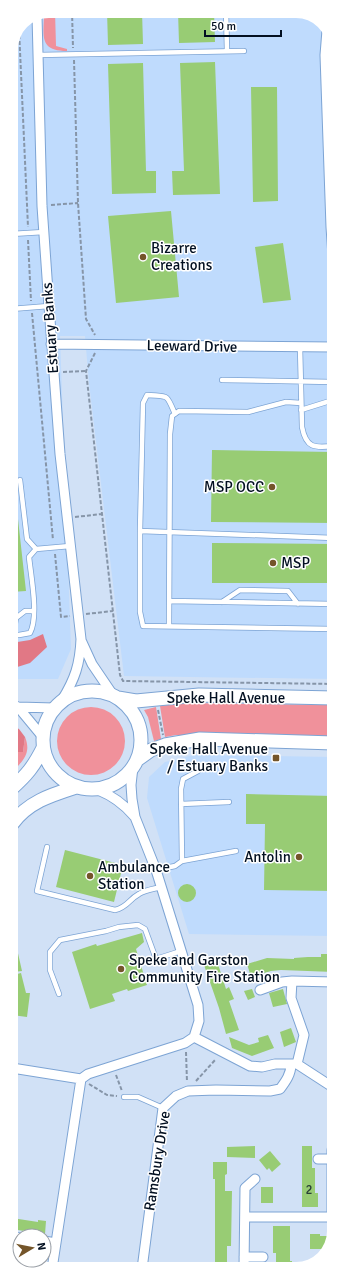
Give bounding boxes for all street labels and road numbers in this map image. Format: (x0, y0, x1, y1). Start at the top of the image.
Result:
street label: Estuary Banks (38, 281, 62, 374)
street label: Leeward Drive (146, 336, 238, 356)
street label: Speke Hall Avenue (167, 689, 285, 707)
street label: Ramsbury Drive (140, 1110, 174, 1212)

